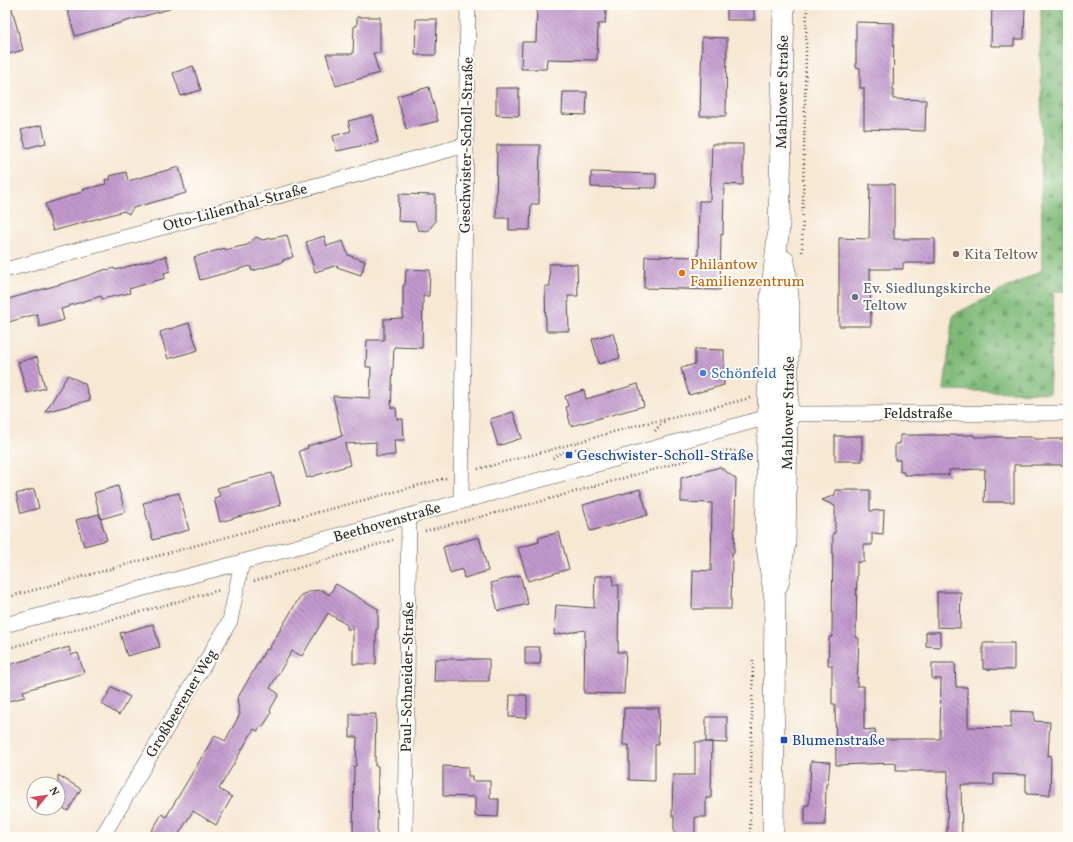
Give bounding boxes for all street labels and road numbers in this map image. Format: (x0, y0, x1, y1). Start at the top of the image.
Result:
street label: Mahlower Straße (772, 35, 795, 149)
street label: Geschwister-Scholl-Straße (455, 57, 480, 233)
street label: Otto-Lilienthal-Straße (161, 179, 310, 238)
street label: Mahlower Straße (778, 356, 801, 470)
street label: Feldstraße (883, 404, 953, 425)
street label: Beethovenstraße (331, 498, 444, 549)
street label: Paul-Schneider-Straße (397, 601, 420, 753)
street label: Großbeerener Weg (141, 645, 223, 762)

